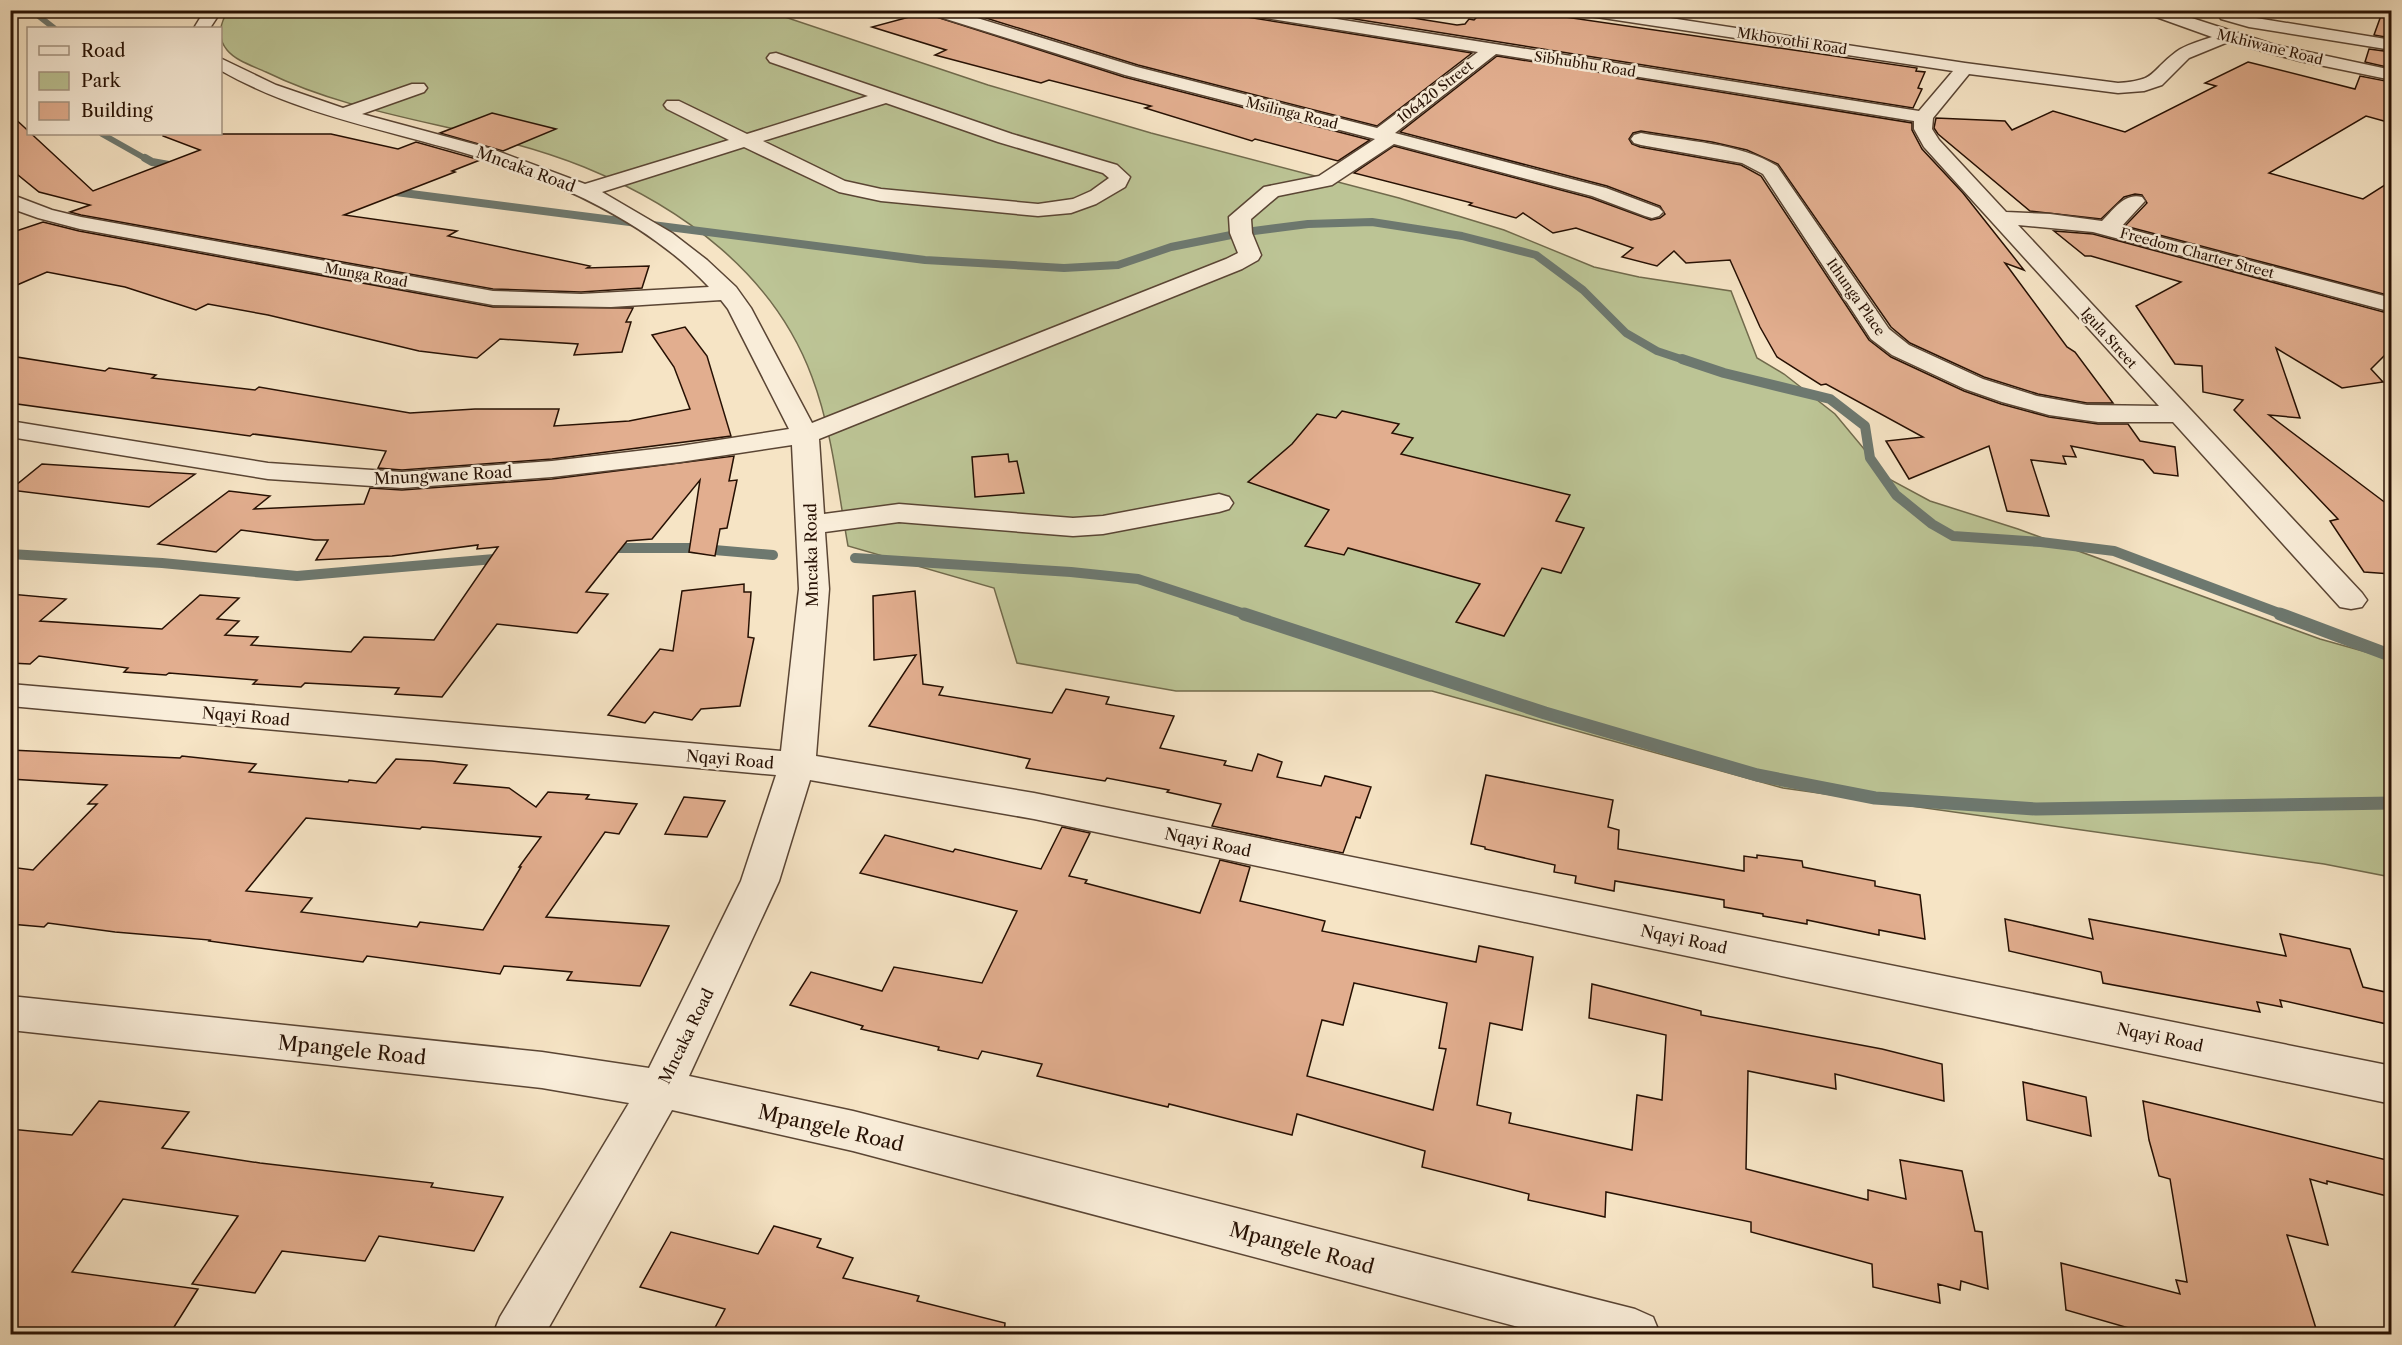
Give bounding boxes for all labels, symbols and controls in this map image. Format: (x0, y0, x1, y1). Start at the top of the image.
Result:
street label: Mkhovothi Road (1736, 23, 1849, 59)
street label: Mkhiwane Road (2215, 25, 2325, 69)
legend (27, 27, 222, 135)
text: Road (81, 40, 126, 62)
street label: Sibhubhu Road (1533, 47, 1638, 81)
street label: 106420 Street (1393, 57, 1477, 127)
text: Park (81, 70, 122, 92)
street label: Msilinga Road (1244, 93, 1340, 133)
text: Building (81, 100, 153, 122)
street label: Mncaka Road (474, 142, 579, 196)
street label: Freedom Charter Street (2118, 224, 2276, 282)
street label: Ithunga Place (1823, 255, 1889, 339)
street label: Munga Road (323, 259, 409, 291)
street label: Igula Street (2077, 304, 2141, 372)
street label: Mnungwane Road (373, 461, 513, 489)
street label: Mncaka Road (800, 503, 822, 607)
street label: Nqayi Road (201, 702, 291, 730)
street label: Nqayi Road (685, 745, 775, 773)
street label: Nqayi Road (1163, 823, 1253, 861)
street label: Nqayi Road (1639, 920, 1729, 958)
street label: Mncaka Road (654, 985, 718, 1087)
street label: Nqayi Road (2115, 1018, 2205, 1056)
street label: Mpangele Road (277, 1030, 427, 1070)
street label: Mpangele Road (756, 1100, 906, 1156)
street label: Mpangele Road (1227, 1217, 1377, 1279)

